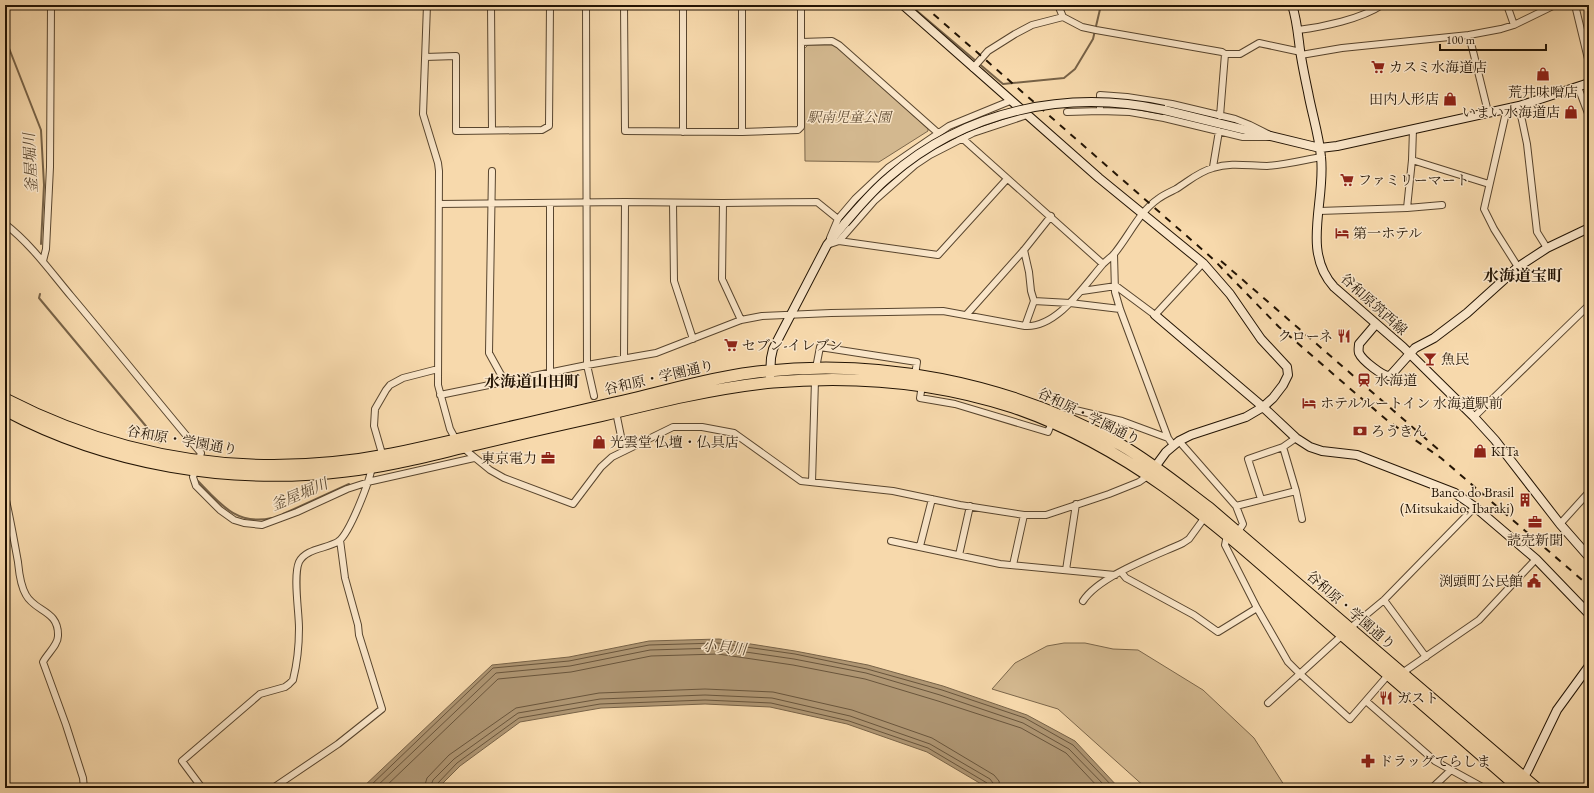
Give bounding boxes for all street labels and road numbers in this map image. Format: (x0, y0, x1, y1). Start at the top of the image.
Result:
street label: 谷和原筑西線 (1337, 269, 1411, 339)
street label: 谷和原・学園通り (602, 356, 716, 398)
street label: 谷和原・学園通り (1035, 383, 1143, 449)
street label: 谷和原・学園通り (125, 421, 239, 459)
street label: 谷和原・学園通り (1303, 566, 1399, 654)

